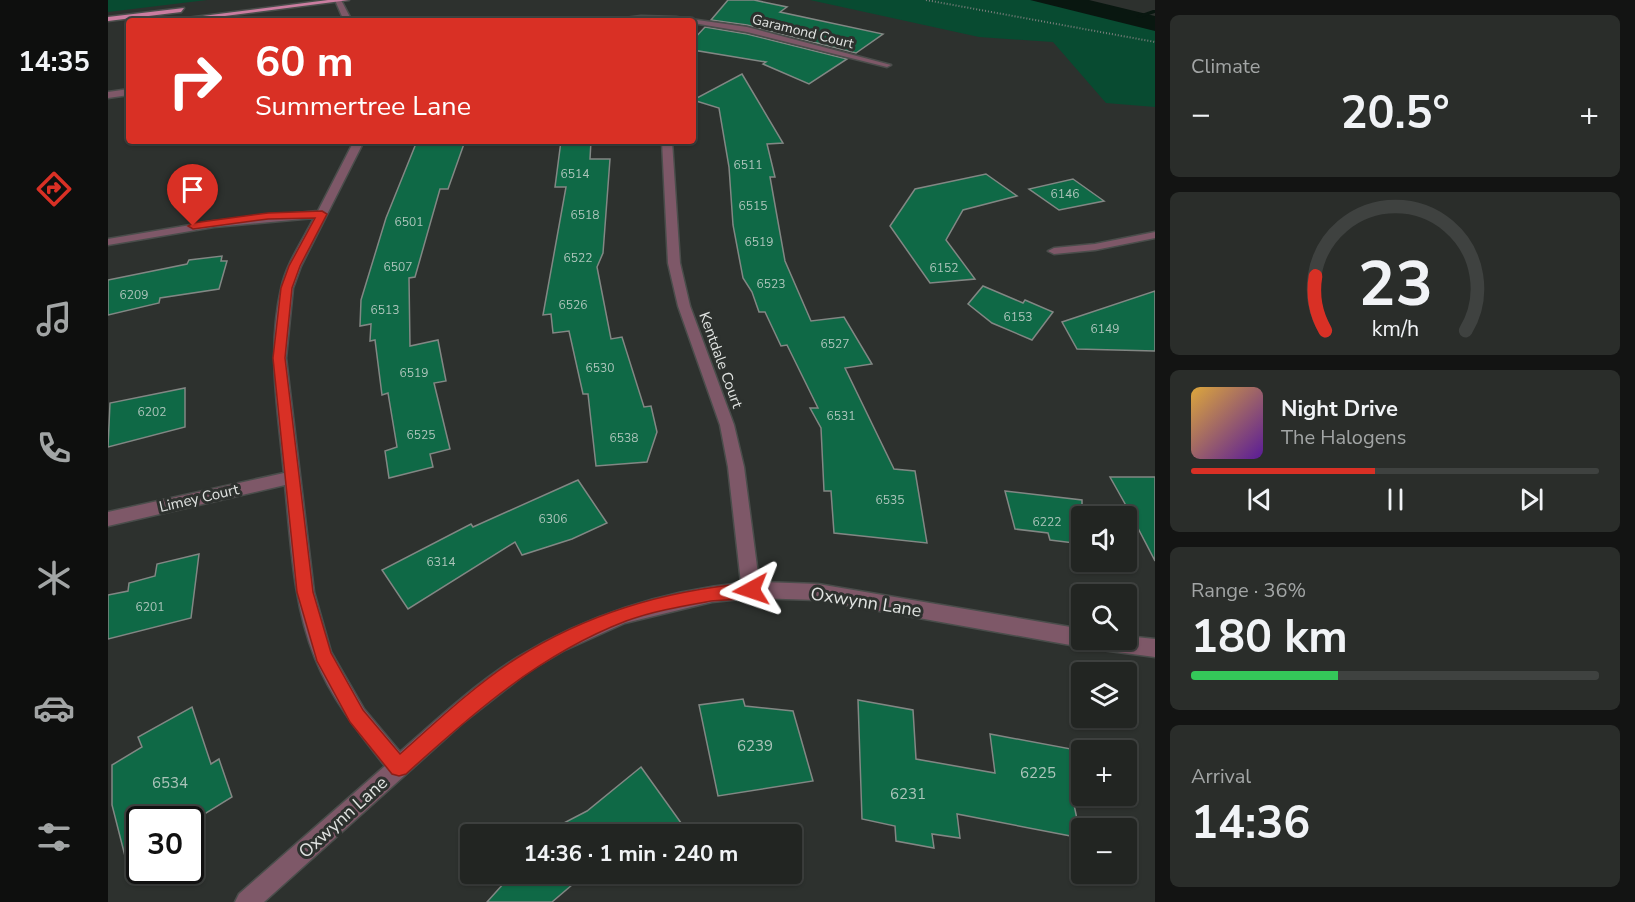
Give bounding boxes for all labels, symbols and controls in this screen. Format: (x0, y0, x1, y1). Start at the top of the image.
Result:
street label: Garamond Court (750, 10, 856, 53)
text: 60 m (255, 34, 354, 91)
icon: right (156, 42, 234, 120)
text: 14:35 (18, 44, 90, 81)
text: Climate (1191, 53, 1260, 80)
text: 20.5° (1340, 83, 1450, 144)
text: Summertree Lane (255, 88, 471, 125)
text: − (1191, 92, 1211, 137)
text: + (1579, 92, 1599, 137)
house number: 6511 (734, 157, 762, 173)
pin (167, 164, 218, 226)
house number: 6514 (561, 166, 589, 182)
icon: directions (33, 168, 75, 210)
icon: arrive (176, 173, 209, 206)
house number: 6146 (1051, 186, 1079, 202)
house number: 6515 (739, 198, 767, 214)
house number: 6518 (571, 207, 599, 223)
house number: 6501 (395, 214, 423, 230)
house number: 6519 (745, 234, 773, 250)
text: 23 (1358, 242, 1432, 327)
house number: 6522 (564, 250, 592, 266)
house number: 6507 (384, 259, 412, 275)
house number: 6152 (930, 260, 958, 276)
house number: 6523 (757, 276, 785, 292)
house number: 6209 (120, 287, 148, 303)
house number: 6526 (559, 297, 587, 313)
icon: music (33, 298, 75, 340)
house number: 6513 (371, 302, 399, 318)
street label: Kentdale Court (694, 309, 748, 412)
house number: 6153 (1004, 309, 1032, 325)
text: km/h (1371, 314, 1419, 344)
house number: 6149 (1091, 321, 1119, 337)
house number: 6527 (821, 336, 849, 352)
house number: 6530 (586, 360, 614, 376)
house number: 6519 (400, 365, 428, 381)
text: Night Drive (1281, 394, 1398, 424)
house number: 6202 (138, 404, 166, 420)
house number: 6531 (827, 408, 855, 424)
text: The Halogens (1281, 424, 1406, 451)
icon: phone (33, 427, 75, 469)
house number: 6525 (407, 427, 435, 443)
house number: 6538 (610, 430, 638, 446)
street label: Limey Court (157, 479, 242, 517)
icon: previous (1243, 483, 1276, 516)
icon: pause (1379, 483, 1412, 516)
icon: next (1515, 483, 1548, 516)
house number: 6535 (876, 492, 904, 508)
map controls (1071, 506, 1137, 884)
button: sound (1071, 506, 1137, 572)
house number: 6306 (539, 511, 567, 527)
house number: 6222 (1033, 514, 1061, 530)
house number: 6314 (427, 554, 455, 570)
icon: climate (33, 557, 75, 599)
position arrow (719, 558, 783, 622)
text: Range · 36% (1191, 577, 1306, 604)
street label: Oxwynn Lane (809, 581, 923, 623)
button: search (1071, 584, 1137, 650)
house number: 6201 (136, 599, 164, 615)
text: 180 km (1191, 607, 1348, 668)
button: layers (1071, 662, 1137, 728)
icon: car (33, 687, 75, 729)
house number: 6239 (737, 736, 773, 756)
button: + (1071, 740, 1137, 806)
house number: 6225 (1020, 763, 1056, 783)
text: Arrival (1191, 763, 1251, 790)
street label: Oxwynn Lane (293, 771, 393, 863)
house number: 6534 (152, 773, 188, 793)
house number: 6231 (890, 784, 926, 804)
text: 14:36 (1191, 793, 1310, 854)
speed limit sign: 30 (126, 806, 204, 884)
icon: filters (33, 816, 75, 858)
button: − (1071, 818, 1137, 884)
text: 14:36 · 1 min · 240 m (524, 839, 738, 869)

